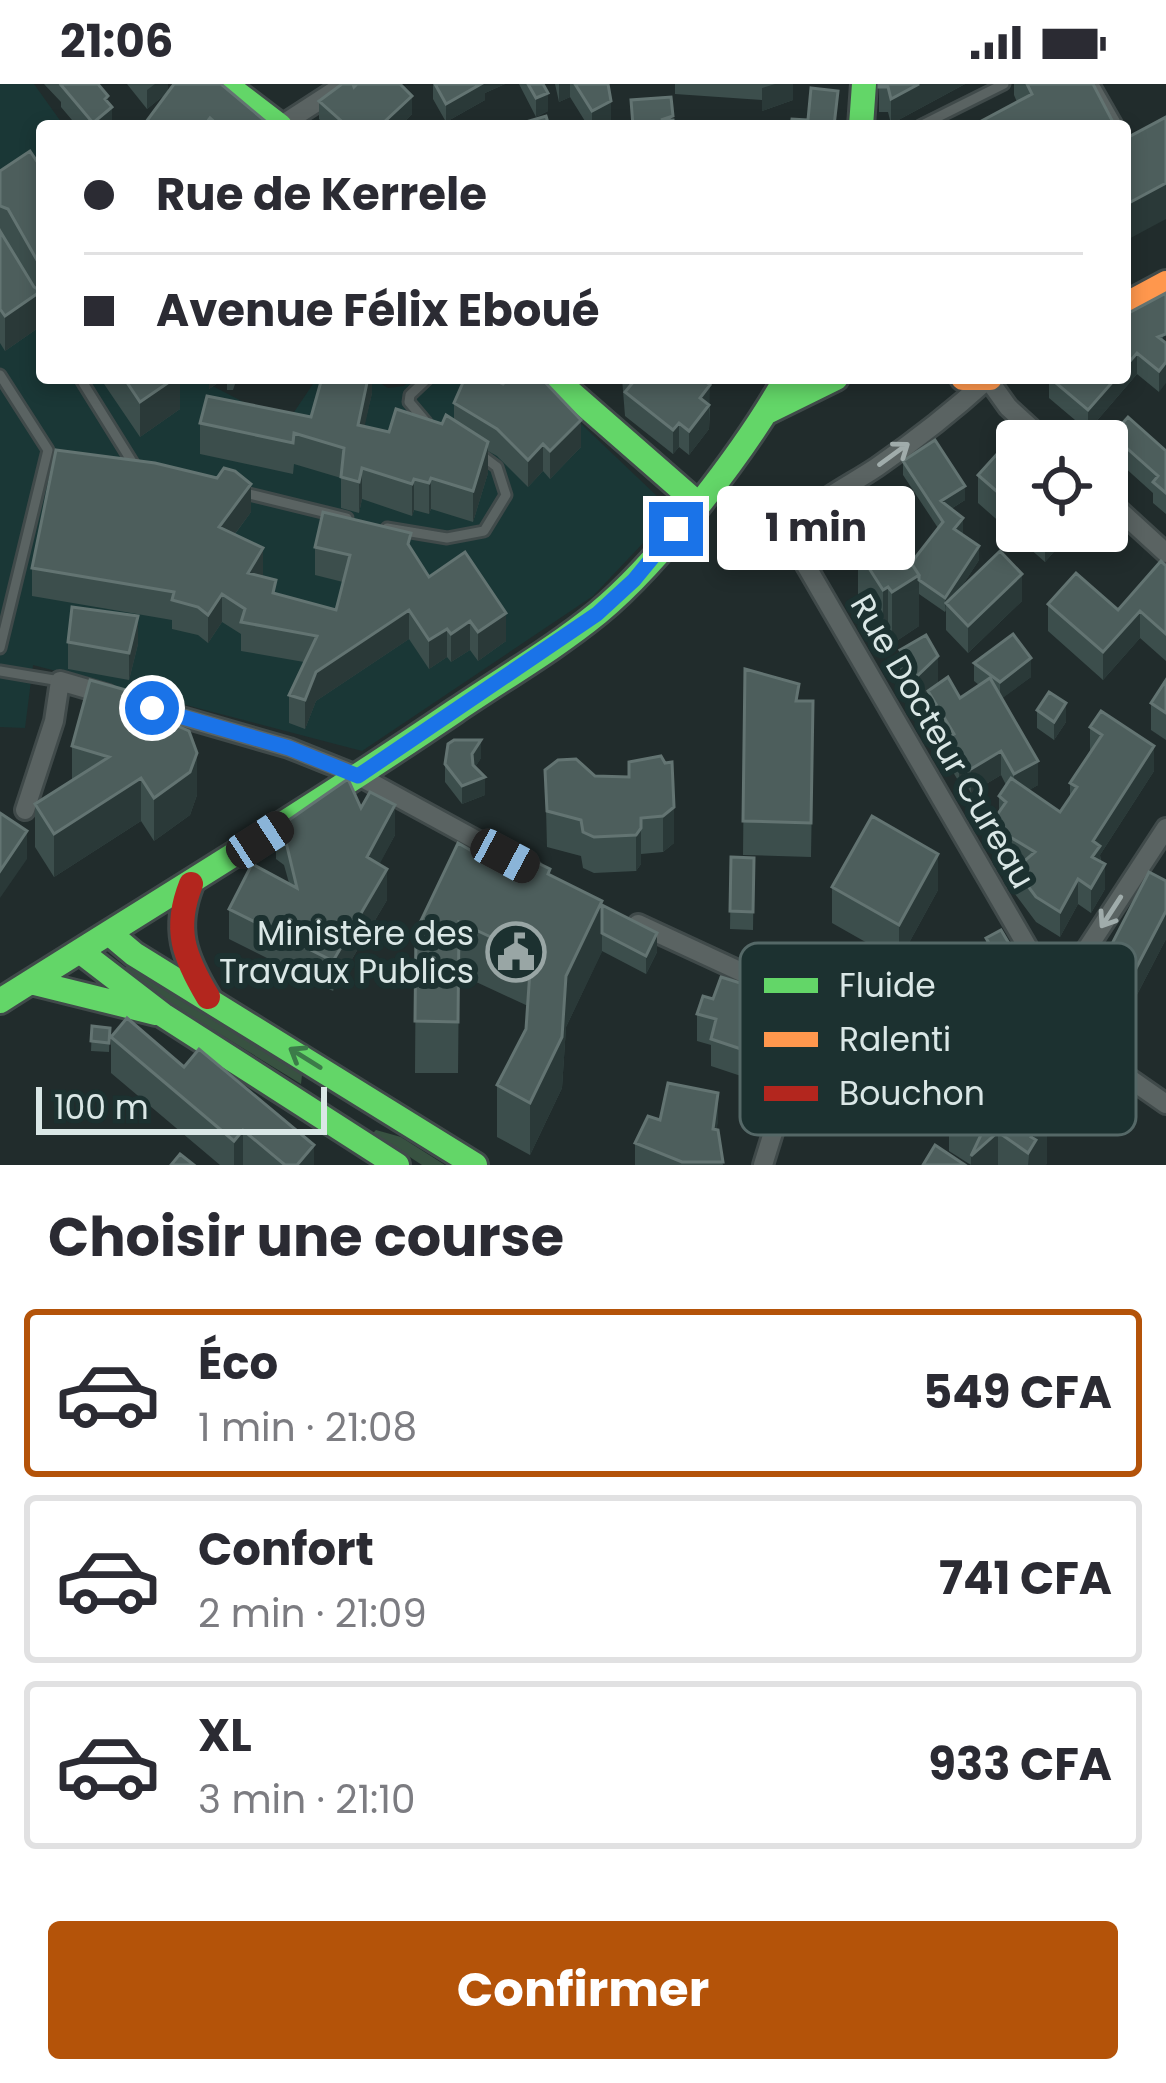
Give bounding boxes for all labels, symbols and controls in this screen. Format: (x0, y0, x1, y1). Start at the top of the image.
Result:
text: 21:06 (60, 10, 173, 73)
text: Rue de Kerrele (156, 163, 487, 226)
text: Avenue Félix Eboué (156, 279, 599, 342)
map controls (996, 420, 1128, 552)
button: locate (996, 420, 1128, 552)
one-way arrow (878, 442, 910, 468)
callout: 1 min (718, 487, 916, 571)
text: 1 min (765, 500, 867, 555)
route end (649, 502, 703, 556)
street label: Rue Docteur Cureau (839, 586, 1046, 897)
route start (125, 681, 179, 735)
car (220, 805, 300, 875)
car (465, 823, 545, 889)
one-way arrow (1098, 894, 1123, 928)
place label: Ministère des Travaux Publics (219, 910, 474, 995)
public building icon: Ministère des Travaux Publics (485, 921, 547, 983)
legend (740, 943, 1136, 1135)
text: Fluide (839, 962, 936, 1009)
text: Ralenti (839, 1016, 951, 1063)
one-way arrow (289, 1046, 323, 1070)
text: Bouchon (839, 1070, 985, 1117)
scale bar (36, 1081, 327, 1134)
text: 100 m (54, 1084, 149, 1131)
text: Choisir une course (48, 1199, 564, 1275)
text: Éco (198, 1332, 278, 1395)
icon: car (54, 1339, 162, 1447)
text: 549 CFA (923, 1361, 1112, 1424)
text: 1 min · 21:08 (198, 1400, 417, 1455)
text: Confort (198, 1518, 374, 1581)
icon: car (54, 1525, 162, 1633)
text: 741 CFA (939, 1547, 1112, 1610)
text: 2 min · 21:09 (198, 1586, 427, 1641)
text: XL (198, 1704, 252, 1767)
icon: car (54, 1711, 162, 1819)
text: 933 CFA (928, 1733, 1112, 1796)
text: 3 min · 21:10 (198, 1772, 415, 1827)
button: Confirmer (48, 1921, 1118, 2059)

